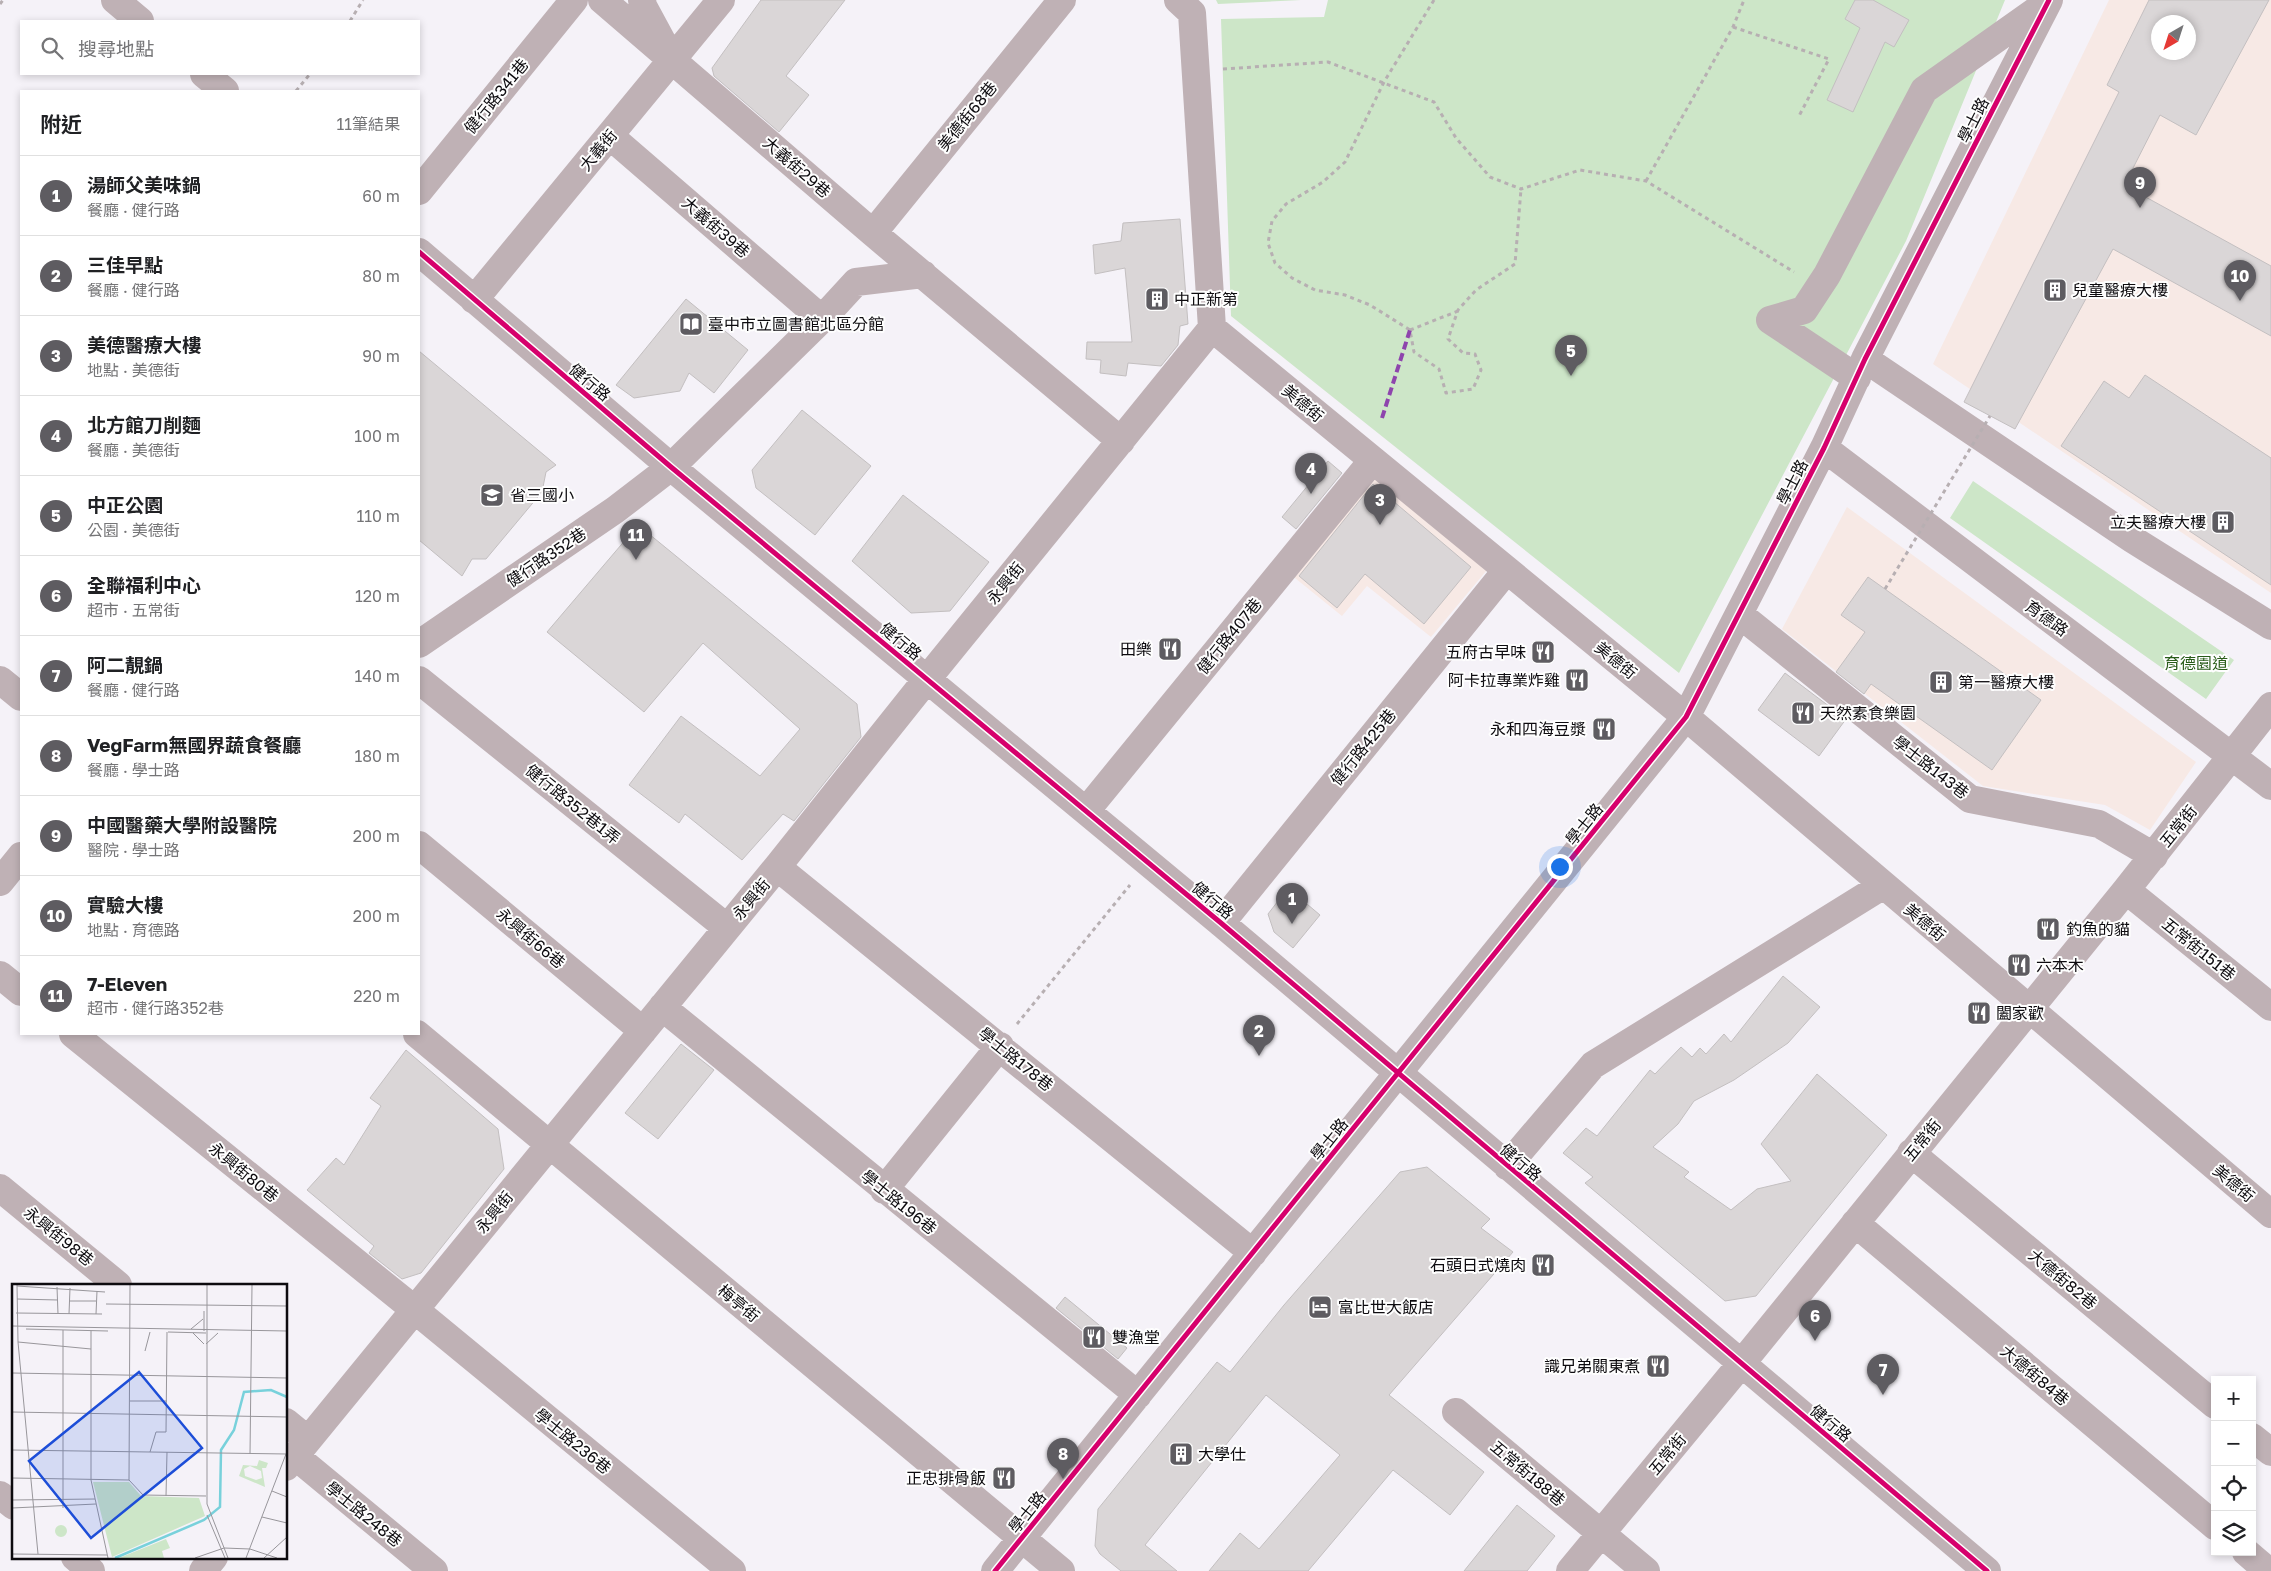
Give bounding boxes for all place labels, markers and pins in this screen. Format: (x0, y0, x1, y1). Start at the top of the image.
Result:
pin: 9 (2124, 167, 2156, 208)
pin: 10 (2224, 260, 2256, 301)
building icon: 兒童醫療大樓 (2042, 277, 2068, 303)
place label: 兒童醫療大樓 (2072, 280, 2168, 300)
building icon: 中正新第 (1144, 286, 1170, 312)
place label: 中正新第 (1174, 289, 1238, 309)
library icon: 臺中市立圖書館北區分館 (678, 311, 704, 337)
place label: 臺中市立圖書館北區分館 (708, 314, 884, 334)
pin: 5 (1555, 335, 1587, 376)
pin: 4 (1295, 453, 1327, 494)
school or university icon: 省三國小 (479, 482, 505, 508)
pin: 3 (1364, 484, 1396, 525)
place label: 省三國小 (510, 485, 574, 505)
building icon: 立夫醫療大樓 (2210, 509, 2236, 535)
place label: 立夫醫療大樓 (2110, 512, 2206, 532)
pin: 11 (620, 519, 652, 560)
restaurant icon: 田樂 (1157, 636, 1183, 662)
place label: 田樂 (1120, 639, 1152, 659)
restaurant icon: 五府古早味 (1530, 639, 1556, 665)
place label: 五府古早味 (1446, 642, 1526, 662)
restaurant icon: 阿卡拉專業炸雞 (1564, 667, 1590, 693)
building icon: 第一醫療大樓 (1928, 669, 1954, 695)
place label: 阿卡拉專業炸雞 (1448, 670, 1560, 690)
place label: 第一醫療大樓 (1958, 672, 2054, 692)
restaurant icon: 天然素食樂園 (1790, 700, 1816, 726)
place label: 天然素食樂園 (1820, 703, 1916, 723)
restaurant icon: 永和四海豆漿 (1591, 716, 1617, 742)
place label: 永和四海豆漿 (1490, 719, 1586, 739)
pin: 1 (1276, 883, 1308, 924)
restaurant icon: 釣魚的貓 (2035, 916, 2061, 942)
place label: 釣魚的貓 (2066, 919, 2130, 939)
restaurant icon: 六本木 (2006, 952, 2032, 978)
place label: 六本木 (2036, 955, 2084, 975)
restaurant icon: 闔家歡 (1966, 1000, 1992, 1026)
place label: 闔家歡 (1996, 1003, 2044, 1023)
pin: 2 (1243, 1015, 1275, 1056)
restaurant icon: 石頭日式燒肉 (1530, 1252, 1556, 1278)
place label: 石頭日式燒肉 (1430, 1255, 1526, 1275)
hotel icon: 富比世大飯店 (1307, 1294, 1333, 1320)
place label: 富比世大飯店 (1338, 1297, 1434, 1317)
pin: 6 (1799, 1300, 1831, 1341)
restaurant icon: 雙漁堂 (1081, 1324, 1107, 1350)
place label: 雙漁堂 (1112, 1327, 1160, 1347)
restaurant icon: 識兄弟關東煮 (1645, 1353, 1671, 1379)
pin: 7 (1867, 1354, 1899, 1395)
place label: 識兄弟關東煮 (1544, 1356, 1640, 1376)
pin: 8 (1047, 1438, 1079, 1479)
building icon: 大學仕 (1168, 1441, 1194, 1467)
place label: 大學仕 (1198, 1444, 1246, 1464)
restaurant icon: 正忠排骨飯 (991, 1465, 1017, 1491)
place label: 正忠排骨飯 (906, 1468, 986, 1488)

